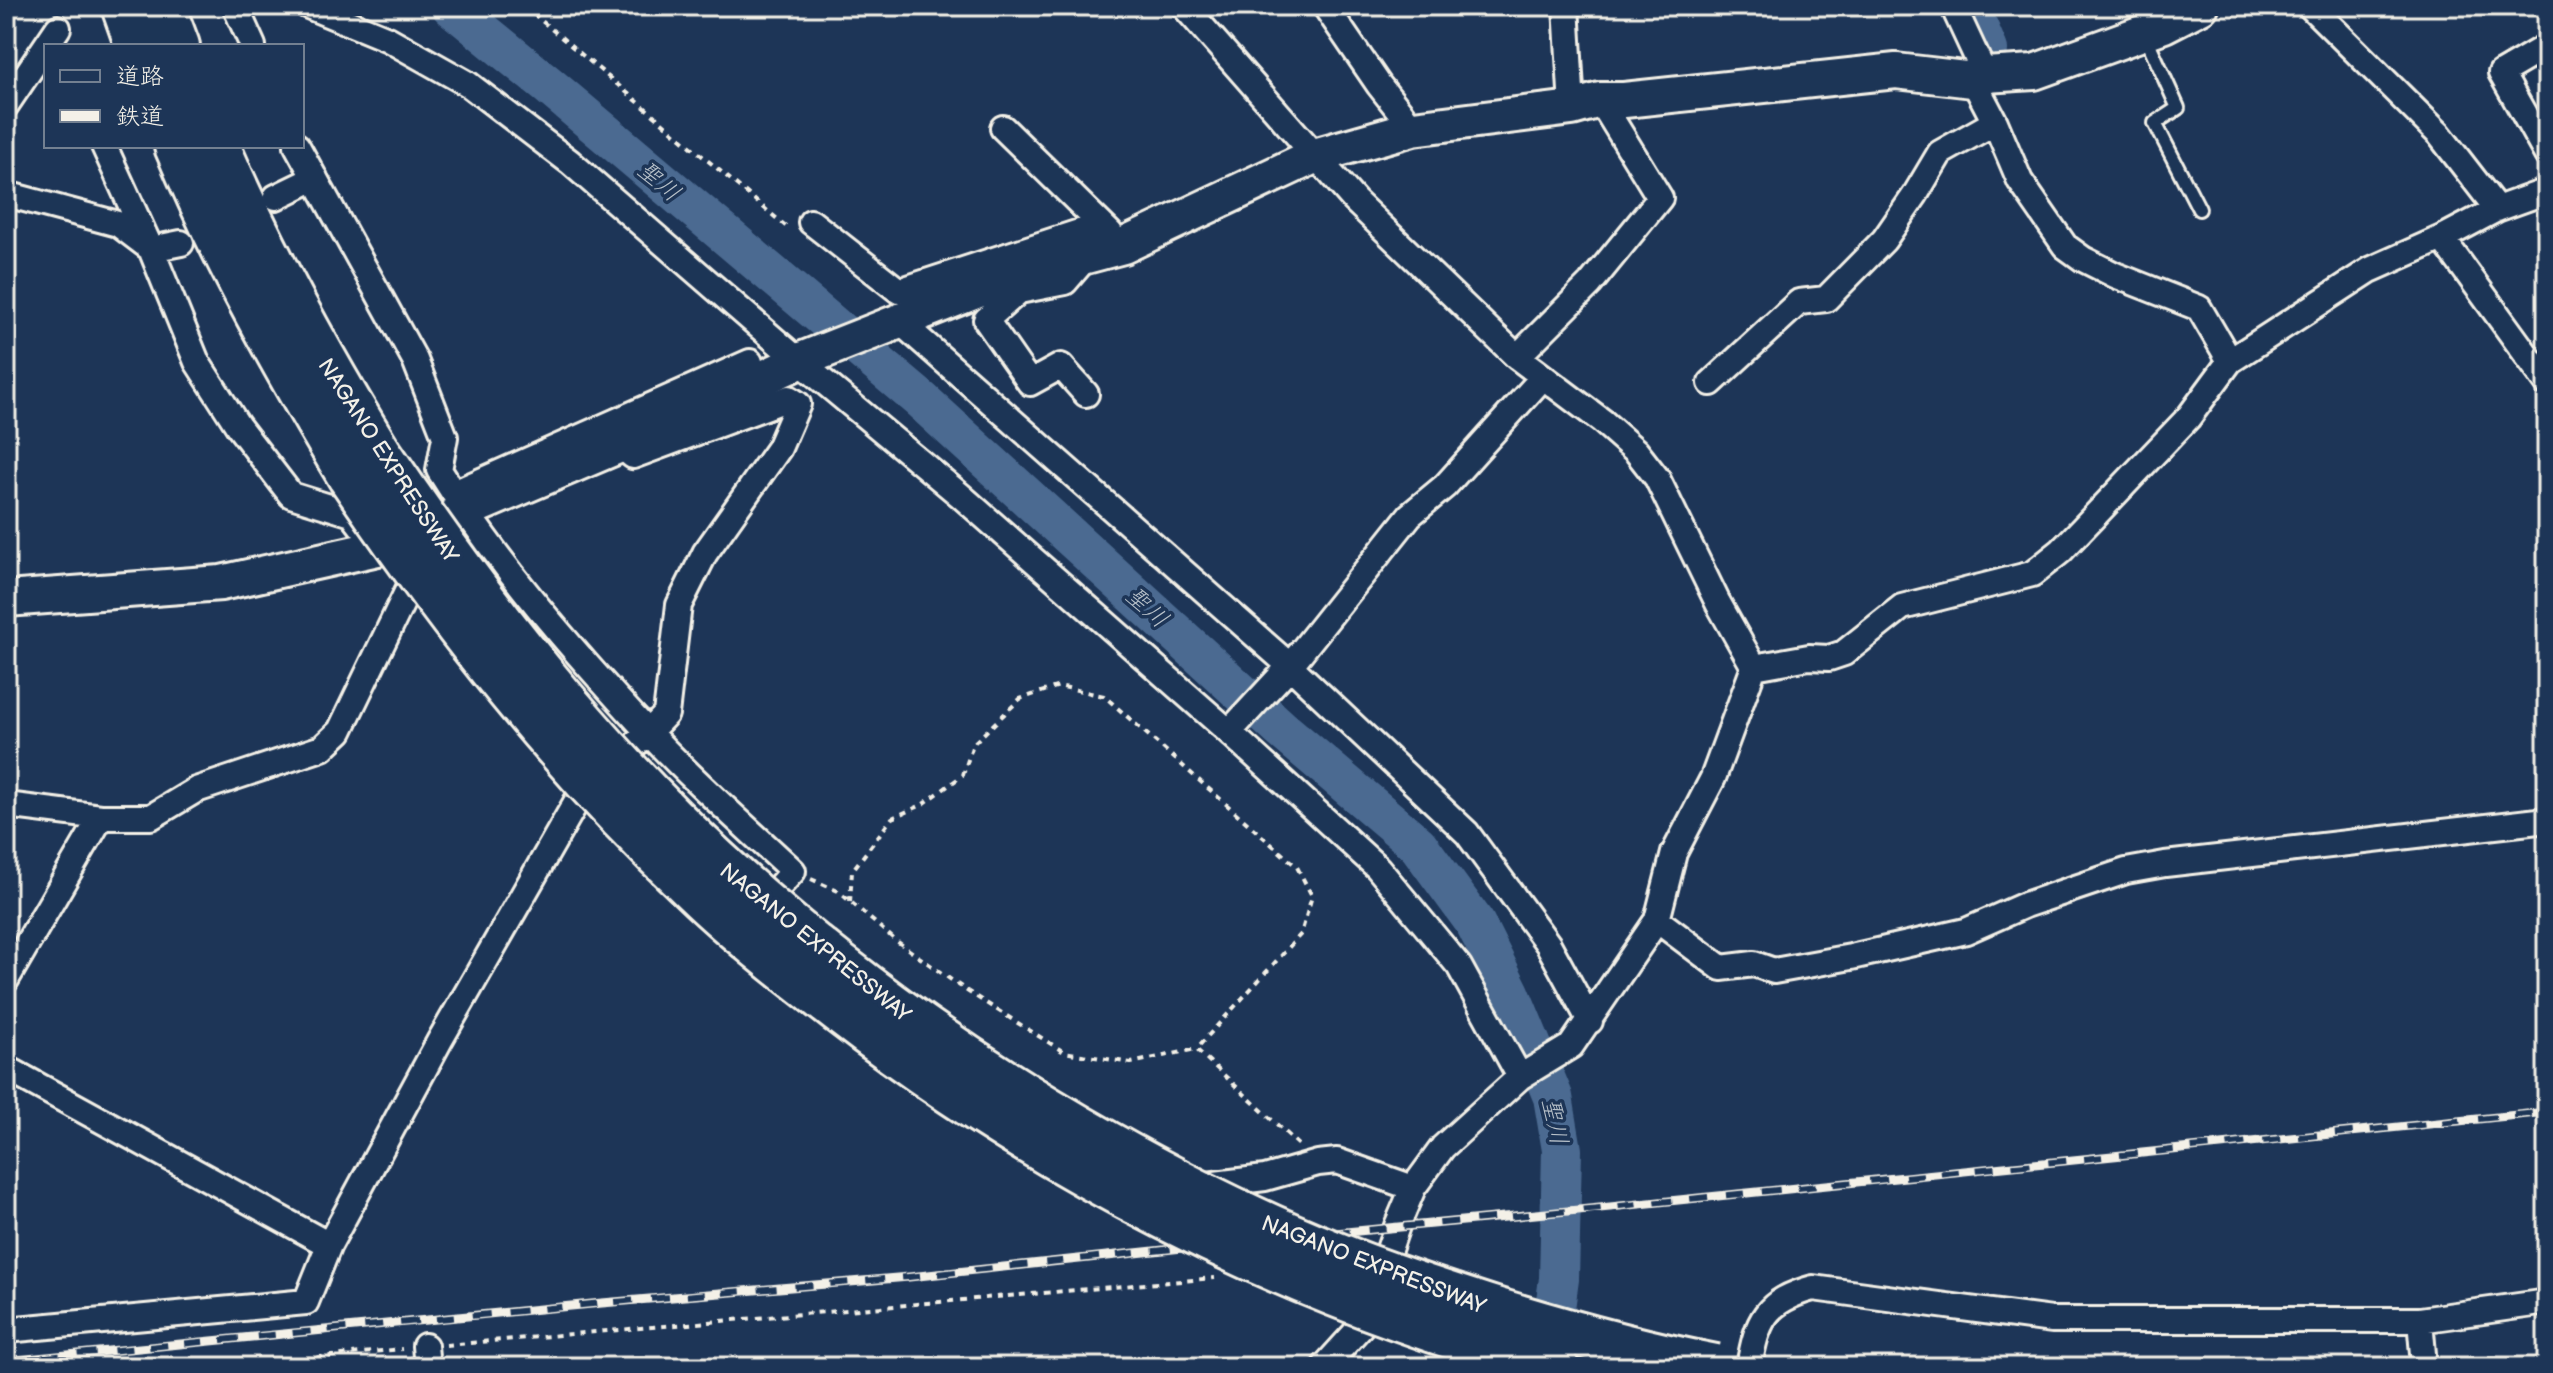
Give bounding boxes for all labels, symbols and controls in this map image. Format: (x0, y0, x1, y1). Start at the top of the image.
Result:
legend (44, 44, 304, 148)
text: 道路 (116, 62, 164, 91)
text: 鉄道 (116, 102, 164, 131)
water label: 聖川 (631, 155, 686, 208)
street label: NAGANO EXPRESSWAY (312, 354, 464, 568)
water label: 聖川 (1119, 581, 1174, 634)
street label: NAGANO EXPRESSWAY (714, 858, 916, 1029)
water label: 聖川 (1535, 1095, 1574, 1148)
street label: NAGANO EXPRESSWAY (1257, 1210, 1490, 1321)

